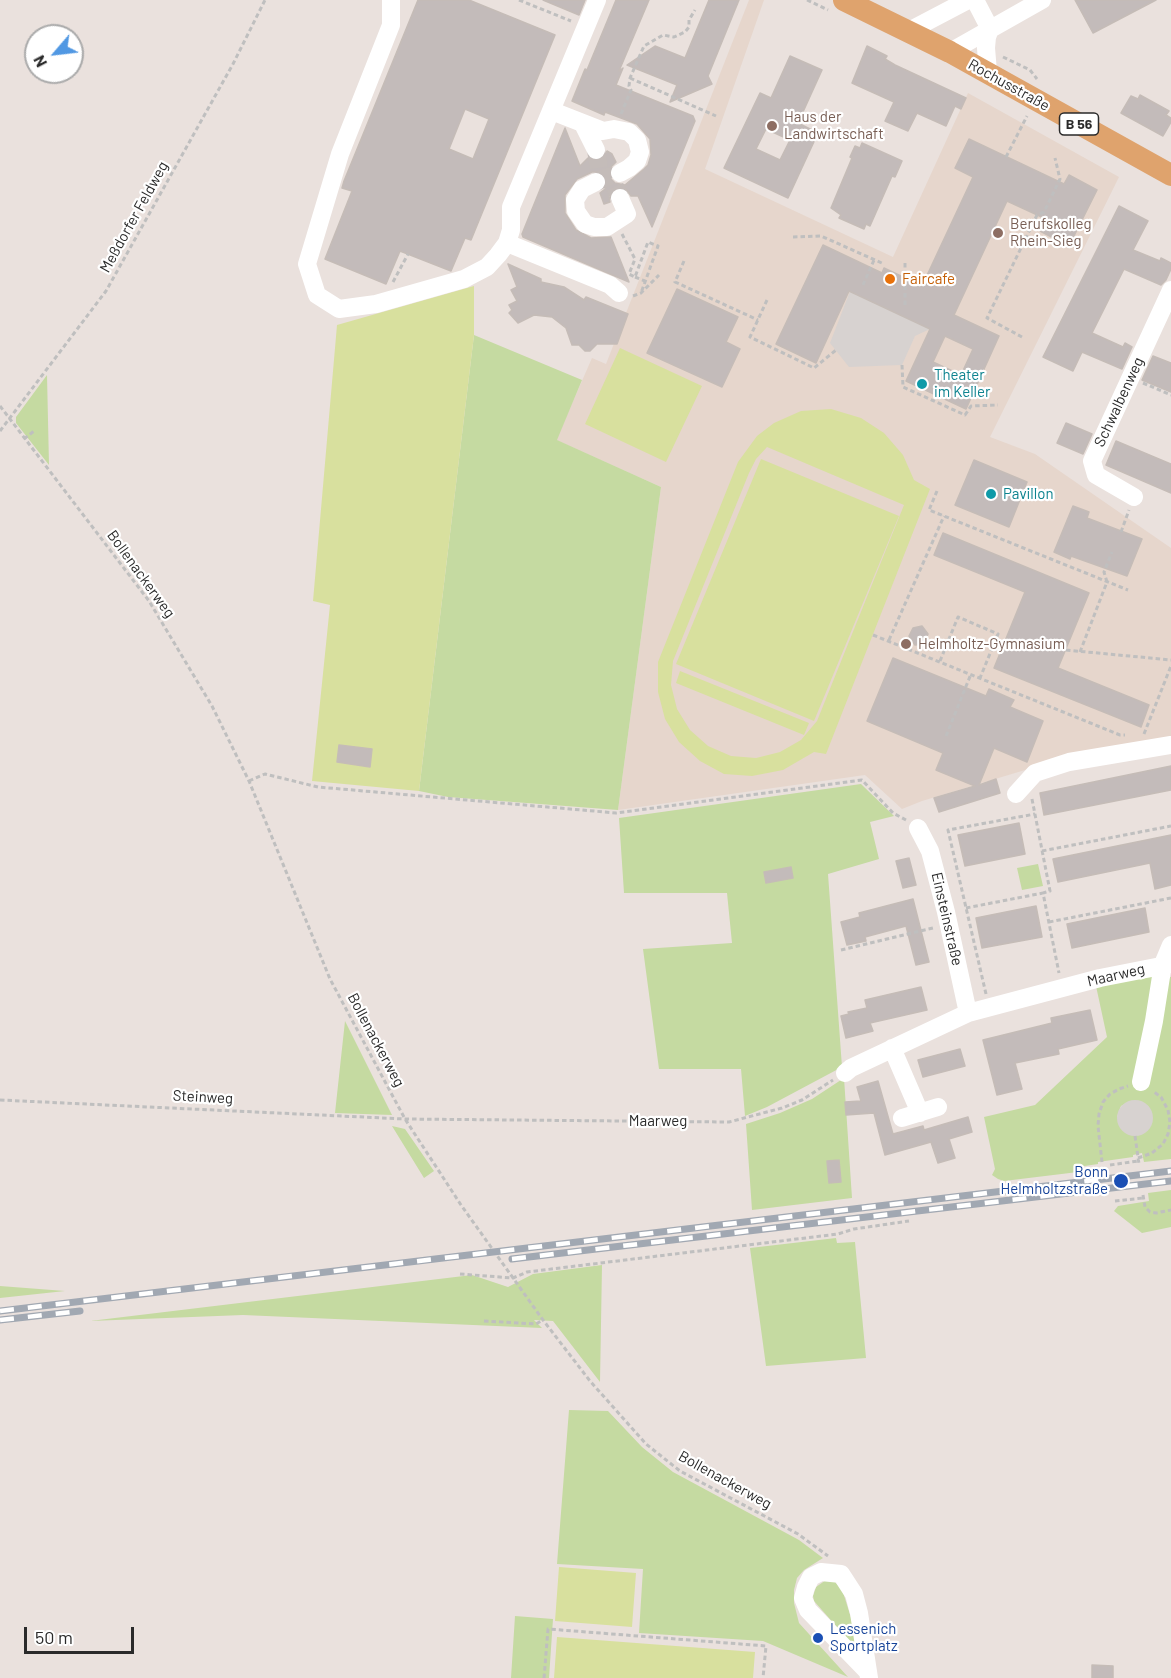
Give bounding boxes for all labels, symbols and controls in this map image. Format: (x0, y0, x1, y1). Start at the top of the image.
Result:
north arrow (24, 24, 84, 84)
text: N (29, 53, 50, 71)
street label: Rochusstraße (965, 55, 1053, 115)
place label: Haus der Landwirtschaft (784, 108, 884, 143)
road number: B 56 (1060, 113, 1098, 135)
marker: Haus der Landwirtschaft (765, 119, 779, 133)
street label: Meßdorfer Feldweg (96, 158, 172, 276)
place label: Berufskolleg Rhein-Sieg (1010, 215, 1092, 250)
marker: Berufskolleg Rhein-Sieg (991, 226, 1005, 240)
place label: Faircafe (902, 270, 955, 288)
marker: Faircafe (883, 272, 897, 286)
street label: Schwalbenweg (1090, 354, 1148, 450)
place label: Theater im Keller (934, 366, 991, 401)
marker: Theater im Keller (915, 377, 929, 391)
place label: Pavillon (1003, 485, 1054, 503)
marker: Pavillon (984, 487, 998, 501)
street label: Bollenackerweg (103, 527, 179, 621)
place label: Helmholtz-Gymnasium (918, 635, 1065, 653)
marker: Helmholtz-Gymnasium (899, 637, 913, 651)
street label: Einsteinstraße (927, 870, 967, 968)
street label: Maarweg (1085, 960, 1147, 990)
street label: Bollenackerweg (344, 990, 408, 1090)
street label: Steinweg (172, 1086, 234, 1108)
street label: Maarweg (629, 1112, 687, 1130)
place label: Bonn Helmholtzstraße (1001, 1163, 1108, 1198)
marker: Bonn Helmholtzstraße (1112, 1172, 1130, 1190)
street label: Bollenackerweg (675, 1447, 775, 1513)
scale bar (27, 1615, 136, 1653)
place label: Lessenich Sportplatz (830, 1620, 898, 1655)
text: 50 m (35, 1626, 73, 1648)
marker: Lessenich Sportplatz (811, 1631, 825, 1645)

